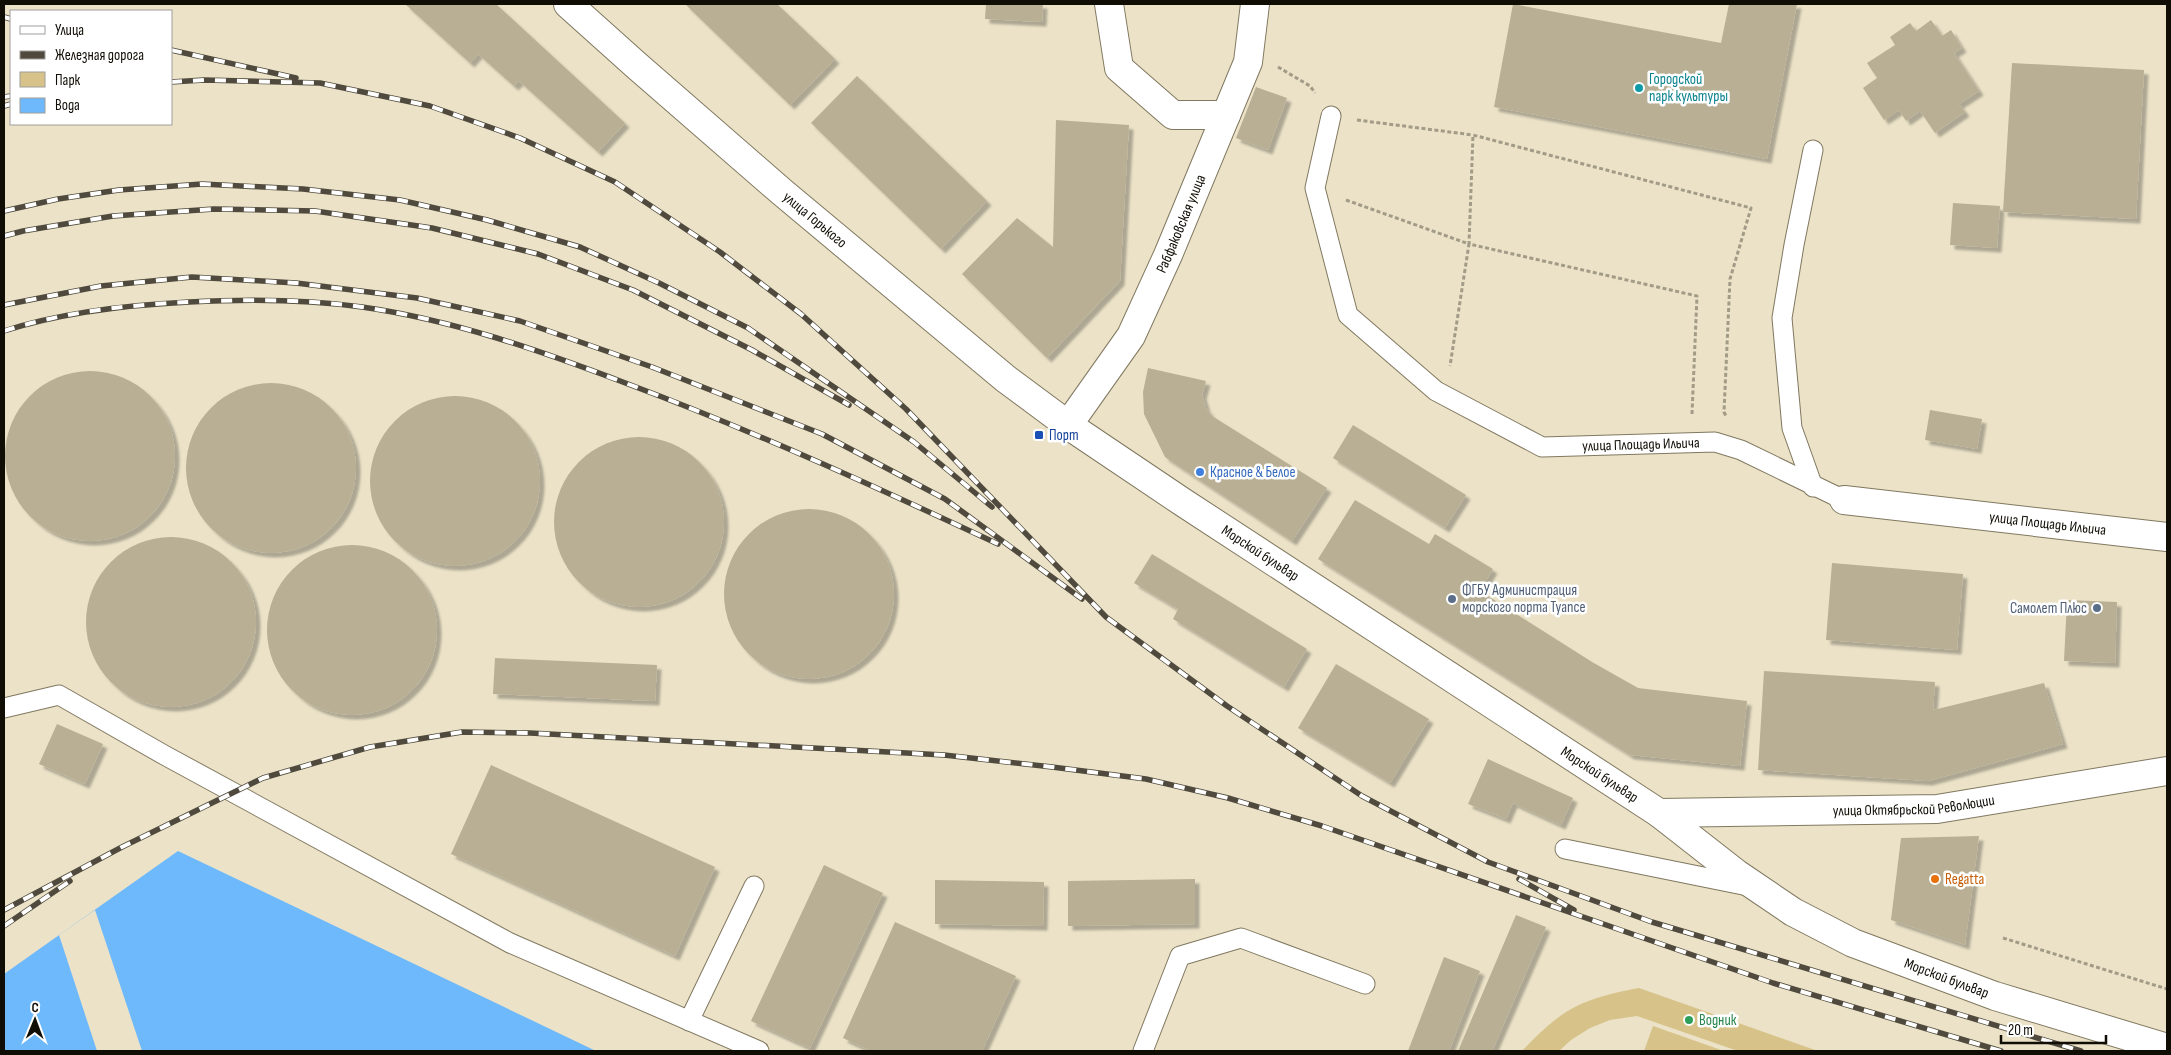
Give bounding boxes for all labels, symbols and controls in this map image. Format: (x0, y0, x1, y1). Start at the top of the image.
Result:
legend (10, 10, 172, 125)
text: Улица (55, 21, 84, 40)
text: Железная дорога (55, 46, 144, 65)
place label: Городской парк культуры (1649, 70, 1728, 106)
text: Парк (55, 71, 81, 90)
marker: Городской парк культуры (1633, 82, 1645, 94)
text: Вода (55, 96, 80, 115)
street label: Рабфаковская улица (1152, 172, 1210, 276)
street label: улица Горького (779, 188, 851, 252)
place label: Порт (1049, 426, 1079, 445)
marker: Порт (1033, 429, 1045, 441)
street label: улица Площадь Ильича (1582, 433, 1700, 456)
place label: Красное & Белое (1210, 463, 1296, 482)
marker: Красное & Белое (1194, 466, 1206, 478)
street label: улица Площадь Ильича (1988, 508, 2107, 540)
street label: Морской бульвар (1218, 521, 1303, 586)
place label: ФГБУ Администрация морского порта Туапсе (1462, 581, 1585, 617)
marker: ФГБУ Администрация морского порта Туапсе (1446, 593, 1458, 605)
place label: Самолет Плюс (2010, 599, 2087, 618)
marker: Самолет Плюс (2091, 602, 2103, 614)
street label: Морской бульвар (1557, 742, 1642, 807)
street label: улица Октябрьской Революции (1833, 791, 1996, 820)
place label: Regatta (1945, 870, 1984, 889)
marker: Regatta (1929, 873, 1941, 885)
street label: Морской бульвар (1901, 954, 1991, 1003)
north arrow (10, 995, 60, 1045)
text: С (31, 999, 39, 1016)
place label: Водник (1699, 1011, 1737, 1030)
scale bar (2001, 1012, 2106, 1044)
marker: Водник (1683, 1014, 1695, 1026)
text: 20 m (2008, 1021, 2033, 1040)

